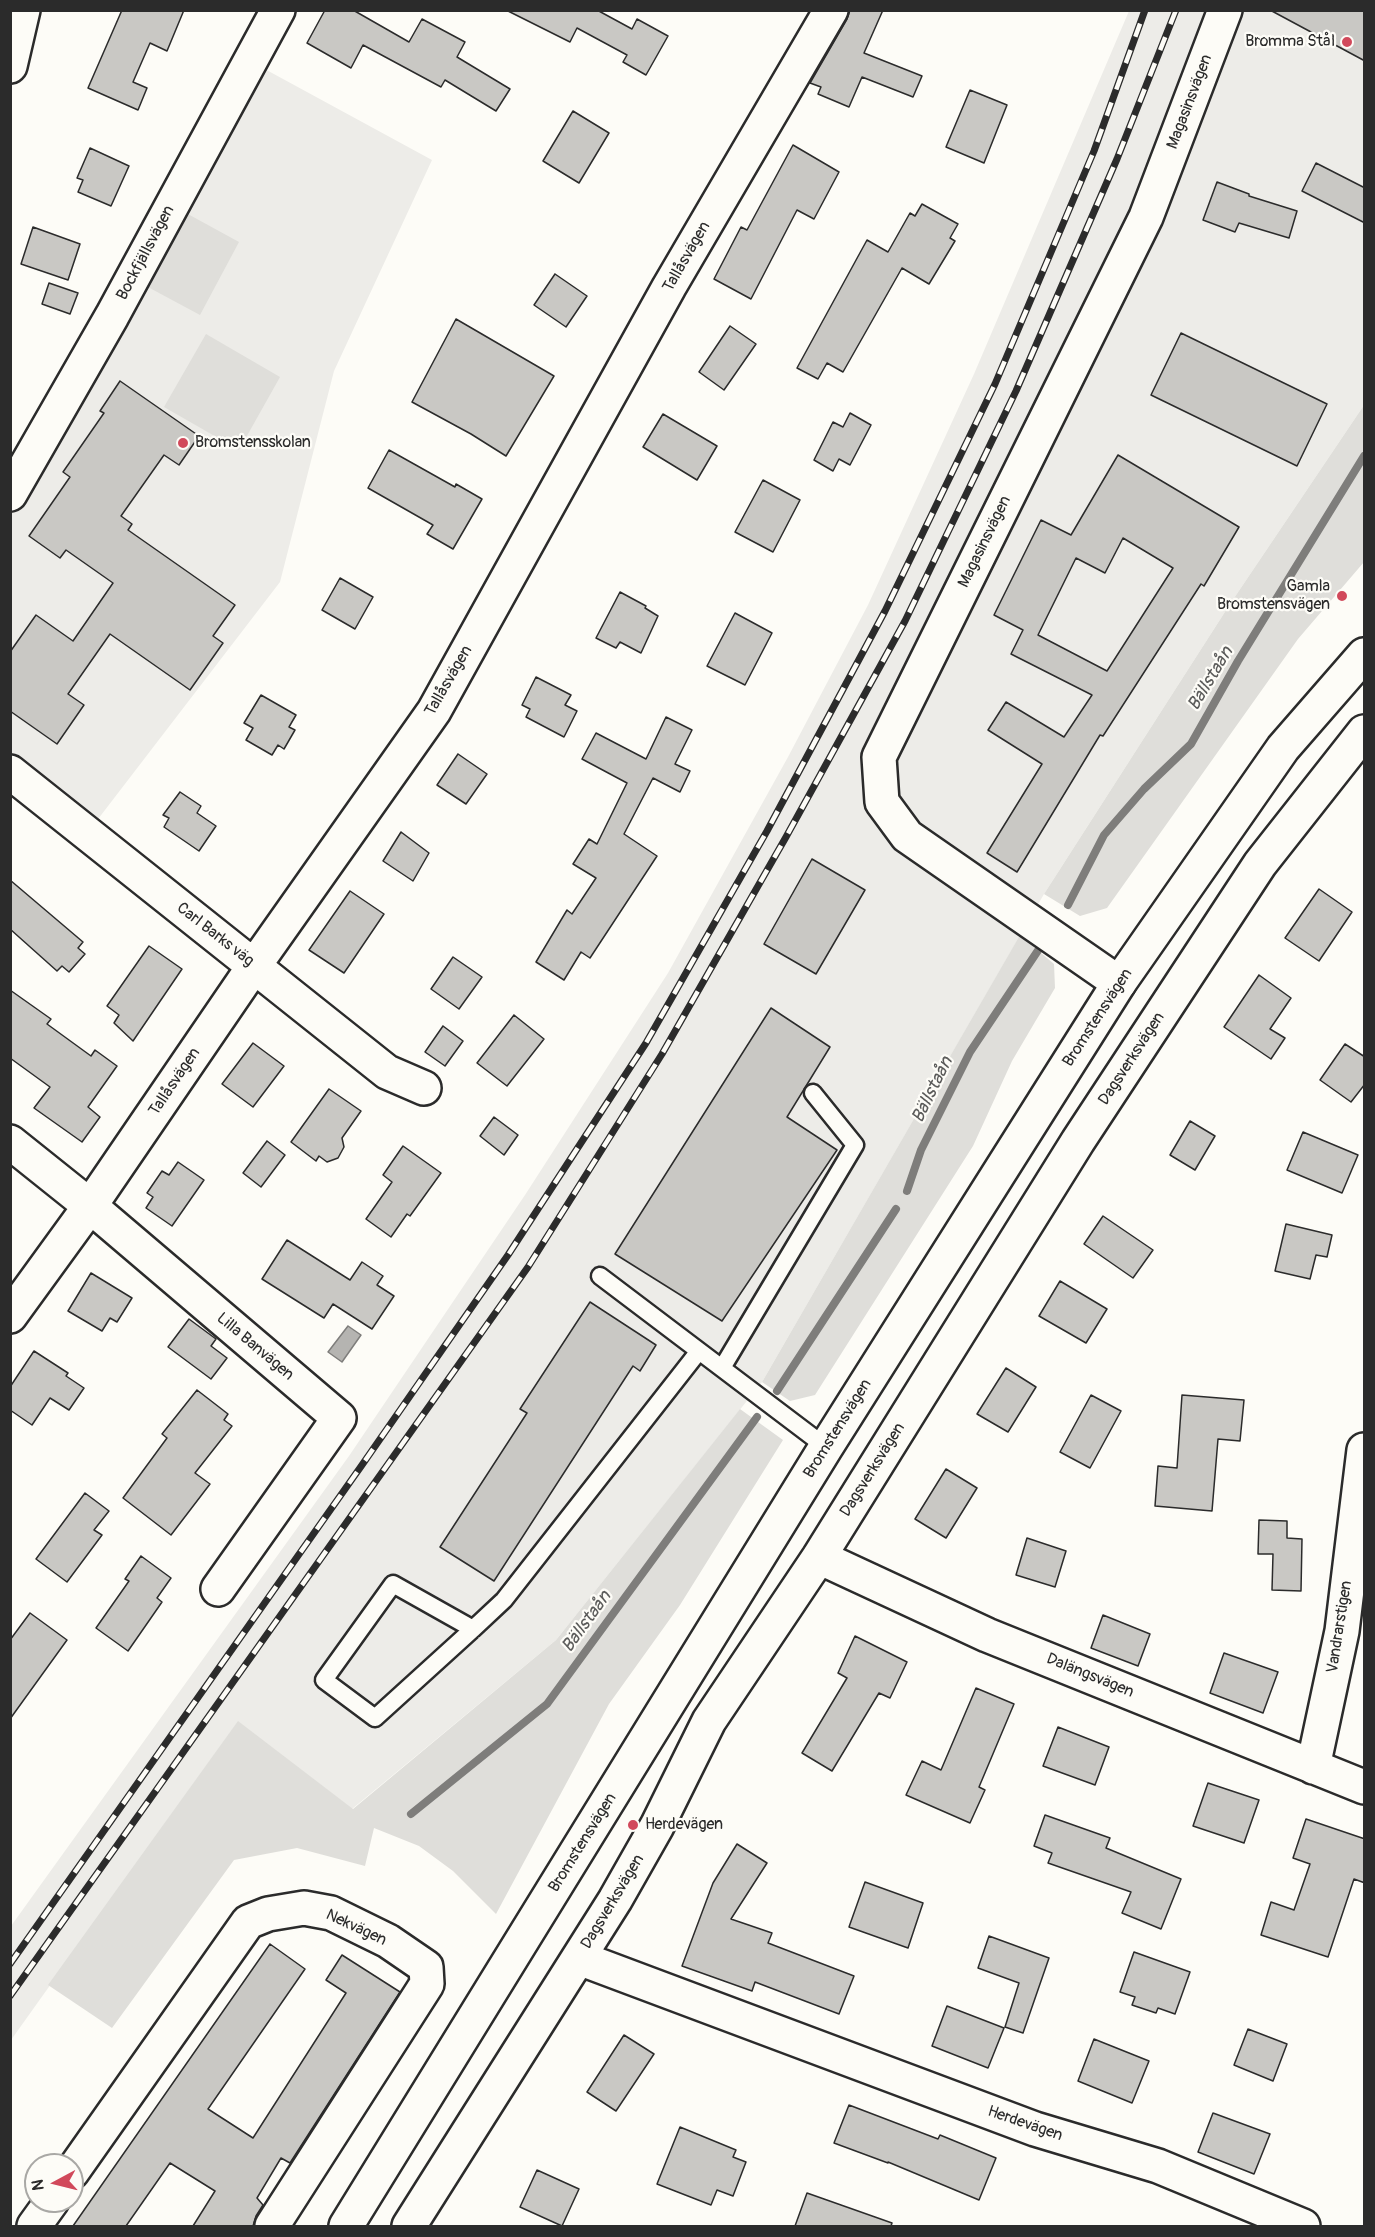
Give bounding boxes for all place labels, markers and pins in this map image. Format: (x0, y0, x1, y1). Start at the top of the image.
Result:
place label: Bromma Stål (1245, 32, 1335, 52)
marker: Bromma Stål (1340, 35, 1354, 49)
place label: Bromstensskolan (195, 433, 311, 453)
marker: Bromstensskolan (176, 436, 190, 450)
place label: Gamla Bromstensvägen (1217, 577, 1330, 615)
marker: Gamla Bromstensvägen (1335, 589, 1349, 603)
place label: Herdevägen (645, 1815, 723, 1835)
marker: Herdevägen (626, 1818, 640, 1832)

